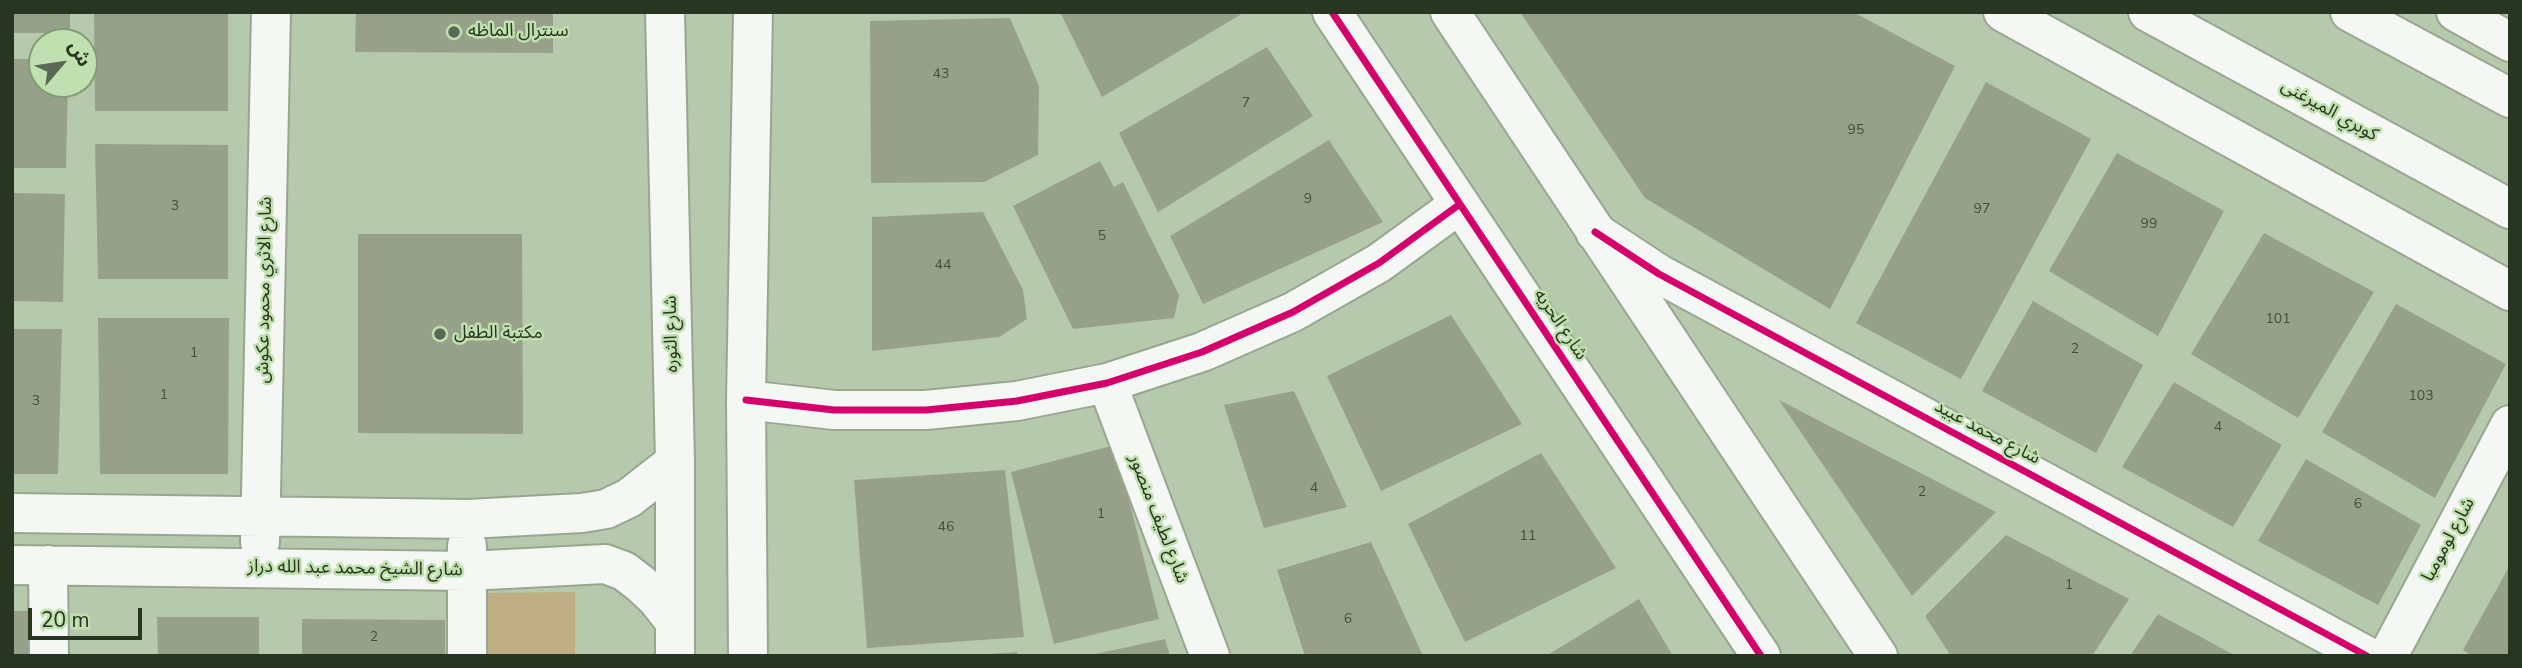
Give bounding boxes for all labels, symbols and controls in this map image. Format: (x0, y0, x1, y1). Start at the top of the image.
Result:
place label: سنترال الماظه (468, 21, 569, 43)
marker: سنترال الماظه (446, 24, 462, 40)
north arrow (28, 28, 98, 98)
text: ش (62, 36, 97, 71)
house number: 43 (933, 67, 949, 83)
street label: كوبري الميرغنى (2277, 76, 2381, 146)
house number: 7 (1242, 96, 1250, 112)
house number: 95 (1848, 123, 1864, 139)
house number: 9 (1304, 192, 1312, 208)
street label: شارع الاثري محمود عكوش (253, 196, 277, 384)
house number: 3 (171, 199, 179, 215)
house number: 97 (1974, 202, 1990, 218)
house number: 99 (2141, 217, 2157, 233)
house number: 5 (1098, 229, 1106, 245)
house number: 44 (935, 258, 951, 274)
street label: شارع الحريه (1528, 285, 1592, 365)
street label: شارع الثوره (661, 295, 683, 373)
house number: 101 (2265, 312, 2291, 328)
place label: مكتبة الطفل (454, 323, 543, 345)
marker: مكتبة الطفل (432, 326, 448, 342)
house number: 2 (2071, 342, 2079, 358)
house number: 1 (190, 346, 198, 362)
house number: 1 (160, 388, 168, 404)
house number: 103 (2408, 389, 2434, 405)
house number: 3 (32, 394, 40, 410)
street label: شارع محمد عبيد (1930, 396, 2044, 470)
house number: 4 (2214, 420, 2222, 436)
street label: شارع لطيف منصور (1124, 452, 1192, 586)
house number: 4 (1310, 481, 1318, 497)
house number: 2 (1918, 485, 1926, 501)
street label: شارع لومومبا (2418, 494, 2480, 586)
house number: 6 (2354, 497, 2362, 513)
house number: 1 (1097, 507, 1105, 523)
house number: 46 (938, 520, 954, 536)
house number: 11 (1520, 529, 1536, 545)
street label: شارع الشيخ محمد عبد الله دراز (247, 556, 463, 582)
house number: 1 (2065, 578, 2073, 594)
scale bar (32, 594, 145, 638)
text: 20 m (41, 606, 90, 634)
house number: 6 (1344, 612, 1352, 628)
house number: 2 (370, 630, 378, 646)

